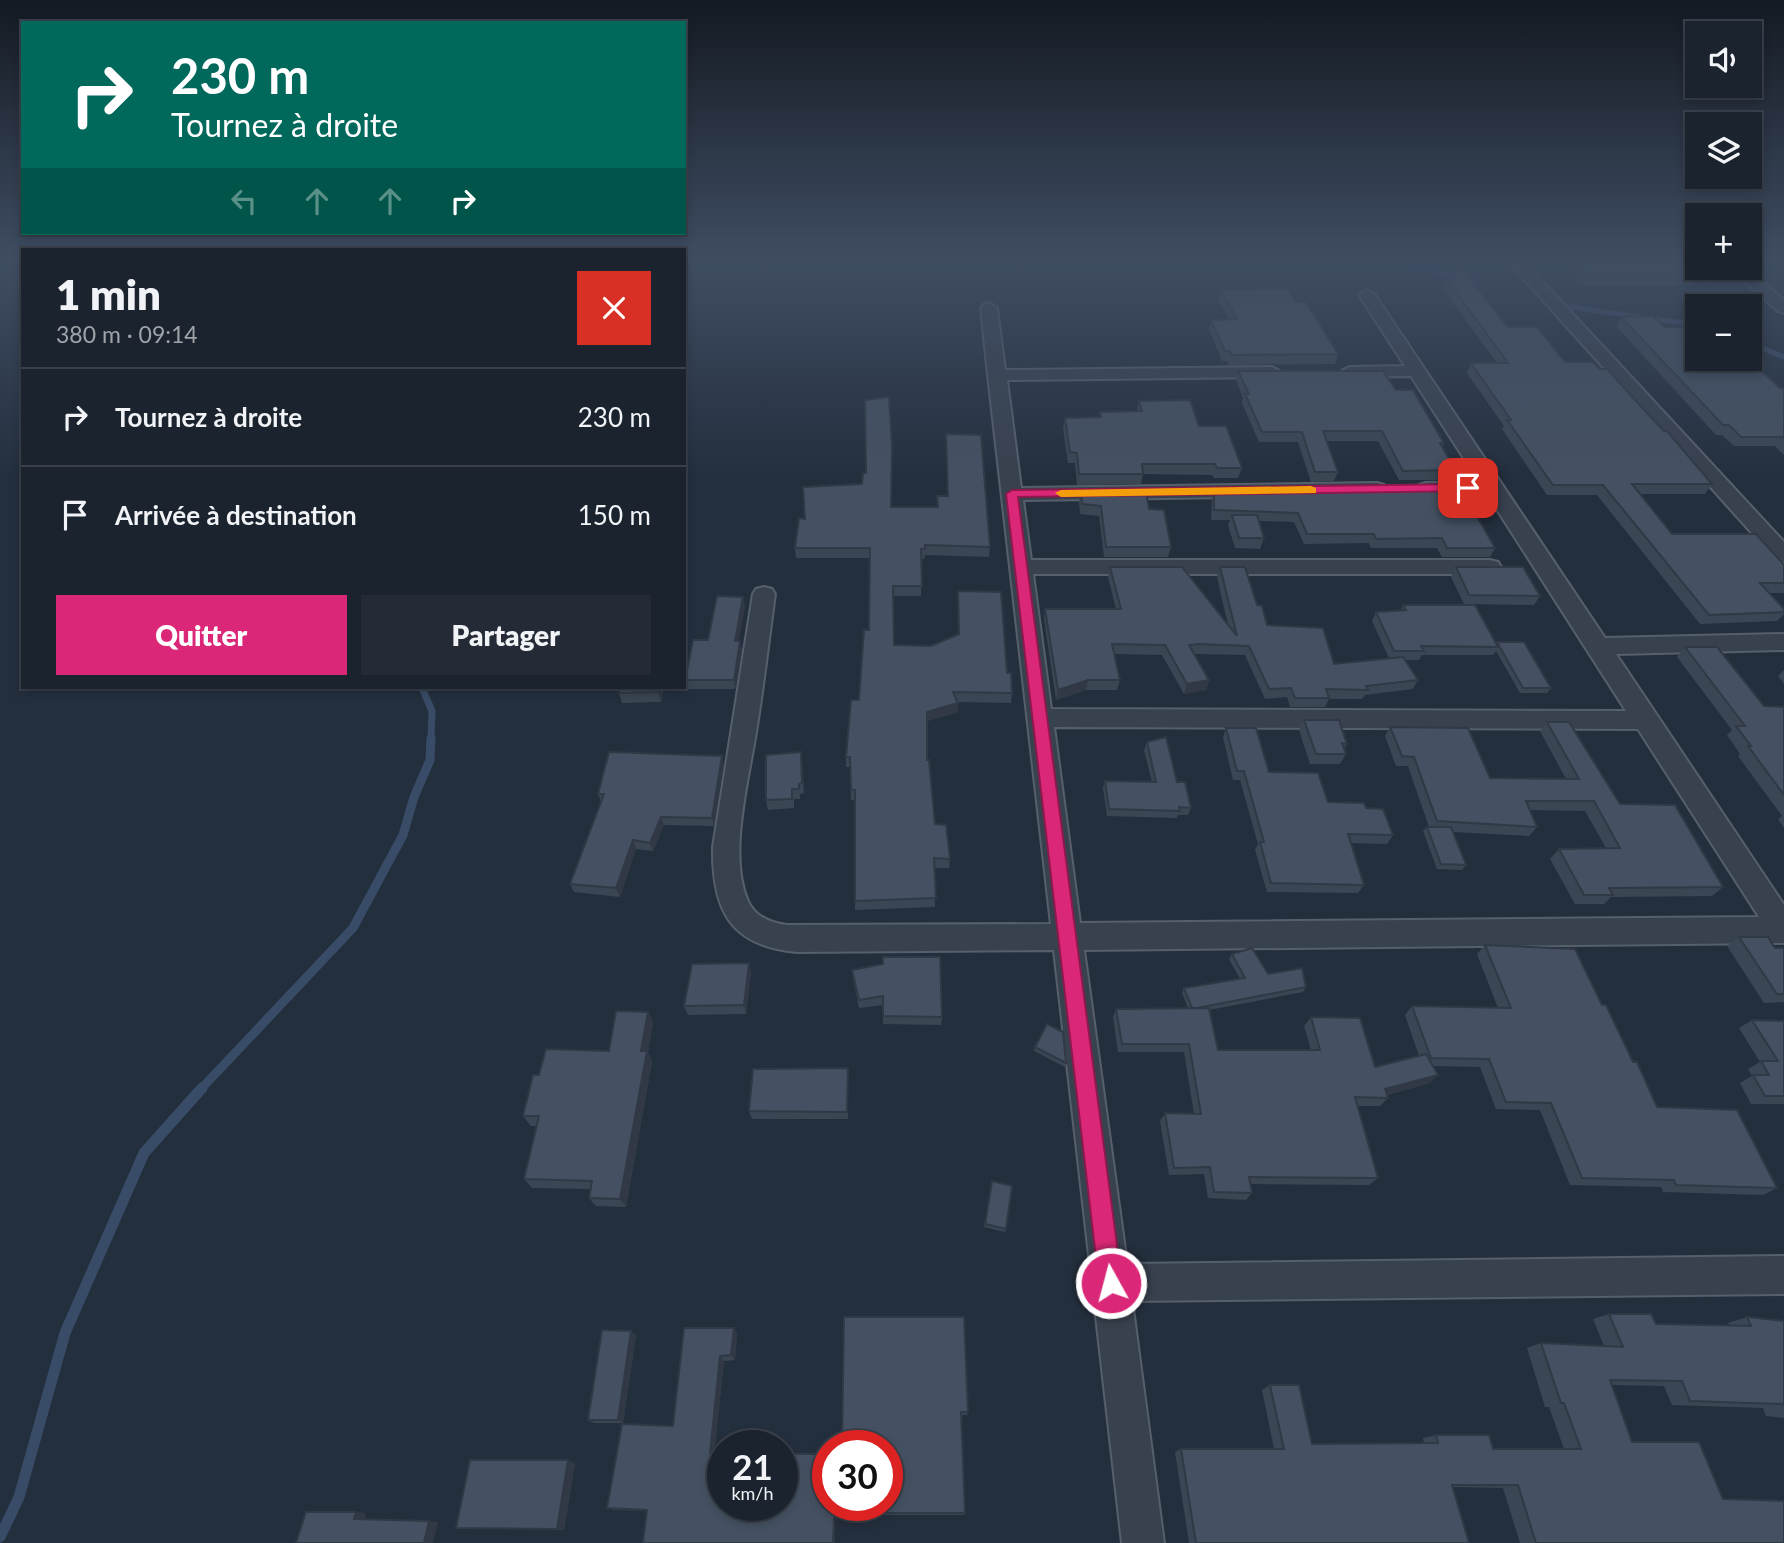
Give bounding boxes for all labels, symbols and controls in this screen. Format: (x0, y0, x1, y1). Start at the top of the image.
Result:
map controls (1685, 21, 1762, 371)
button: sound (1685, 21, 1762, 98)
text: 230 m (171, 46, 309, 104)
icon: right (56, 49, 147, 140)
text: Tournez à droite (171, 105, 398, 144)
button: layers (1685, 112, 1762, 189)
icon: left (225, 182, 263, 220)
icon: ahead (298, 182, 336, 220)
icon: ahead (371, 182, 409, 220)
icon: right (444, 182, 482, 220)
button: + (1685, 203, 1762, 280)
text: 1 min (56, 269, 161, 319)
button: close (577, 271, 651, 345)
button: − (1685, 294, 1762, 371)
text: 380 m · 09:14 (56, 320, 198, 348)
icon: right (56, 398, 94, 436)
text: Tournez à droite (115, 401, 302, 433)
text: 230 m (578, 401, 651, 433)
pin (1438, 458, 1498, 518)
icon: arrive (1449, 469, 1487, 507)
icon: arrive (56, 496, 94, 534)
text: Arrivée à destination (115, 499, 357, 531)
text: 150 m (578, 499, 651, 531)
button: Quitter (56, 595, 347, 675)
button: Partager (361, 595, 651, 675)
position arrow (1074, 1246, 1148, 1320)
speed limit sign: 30 (812, 1430, 903, 1521)
text: 21 (732, 1445, 773, 1487)
text: km/h (731, 1482, 774, 1504)

